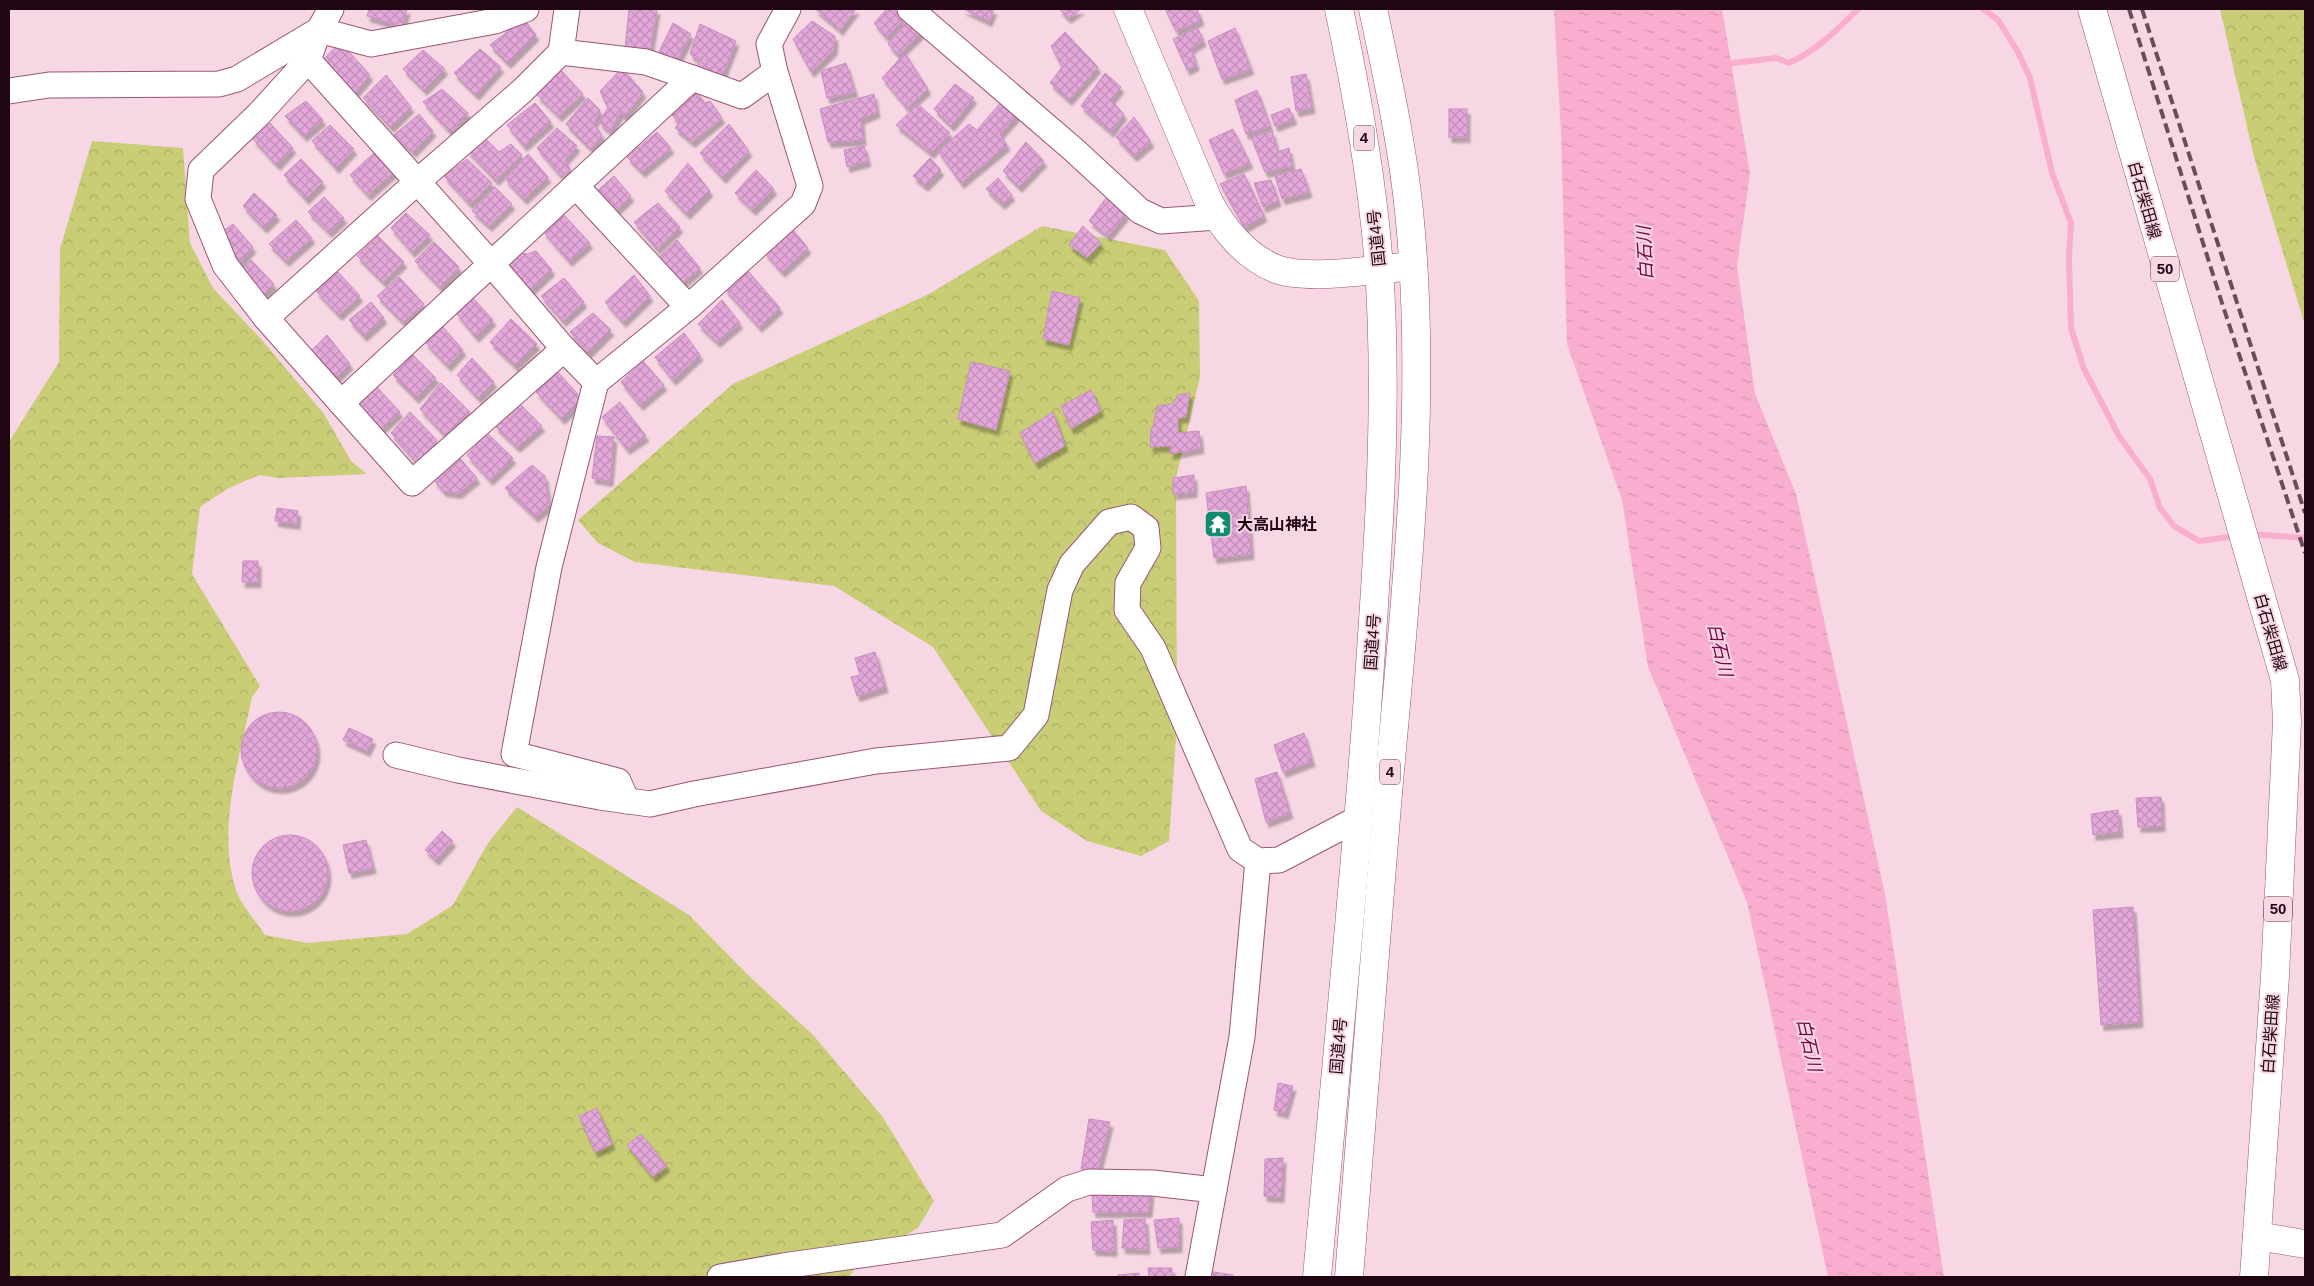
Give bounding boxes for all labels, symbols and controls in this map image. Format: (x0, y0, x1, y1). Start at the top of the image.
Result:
road number: 4 (1354, 126, 1374, 150)
street label: 白石柴田線 (2125, 159, 2164, 241)
street label: 国道4号 (1365, 209, 1388, 267)
water label: 白石川 (1633, 224, 1656, 280)
road number: 50 (2151, 256, 2179, 282)
temple icon: 大高山神社 (1203, 509, 1233, 539)
place label: 大高山神社 (1237, 515, 1317, 533)
street label: 白石柴田線 (2251, 591, 2290, 673)
street label: 国道4号 (1362, 613, 1383, 671)
water label: 白石川 (1704, 621, 1736, 681)
road number: 4 (1380, 760, 1400, 784)
road number: 50 (2264, 896, 2292, 922)
street label: 白石柴田線 (2259, 994, 2282, 1075)
water label: 白石川 (1793, 1016, 1825, 1076)
street label: 国道4号 (1328, 1017, 1349, 1075)

